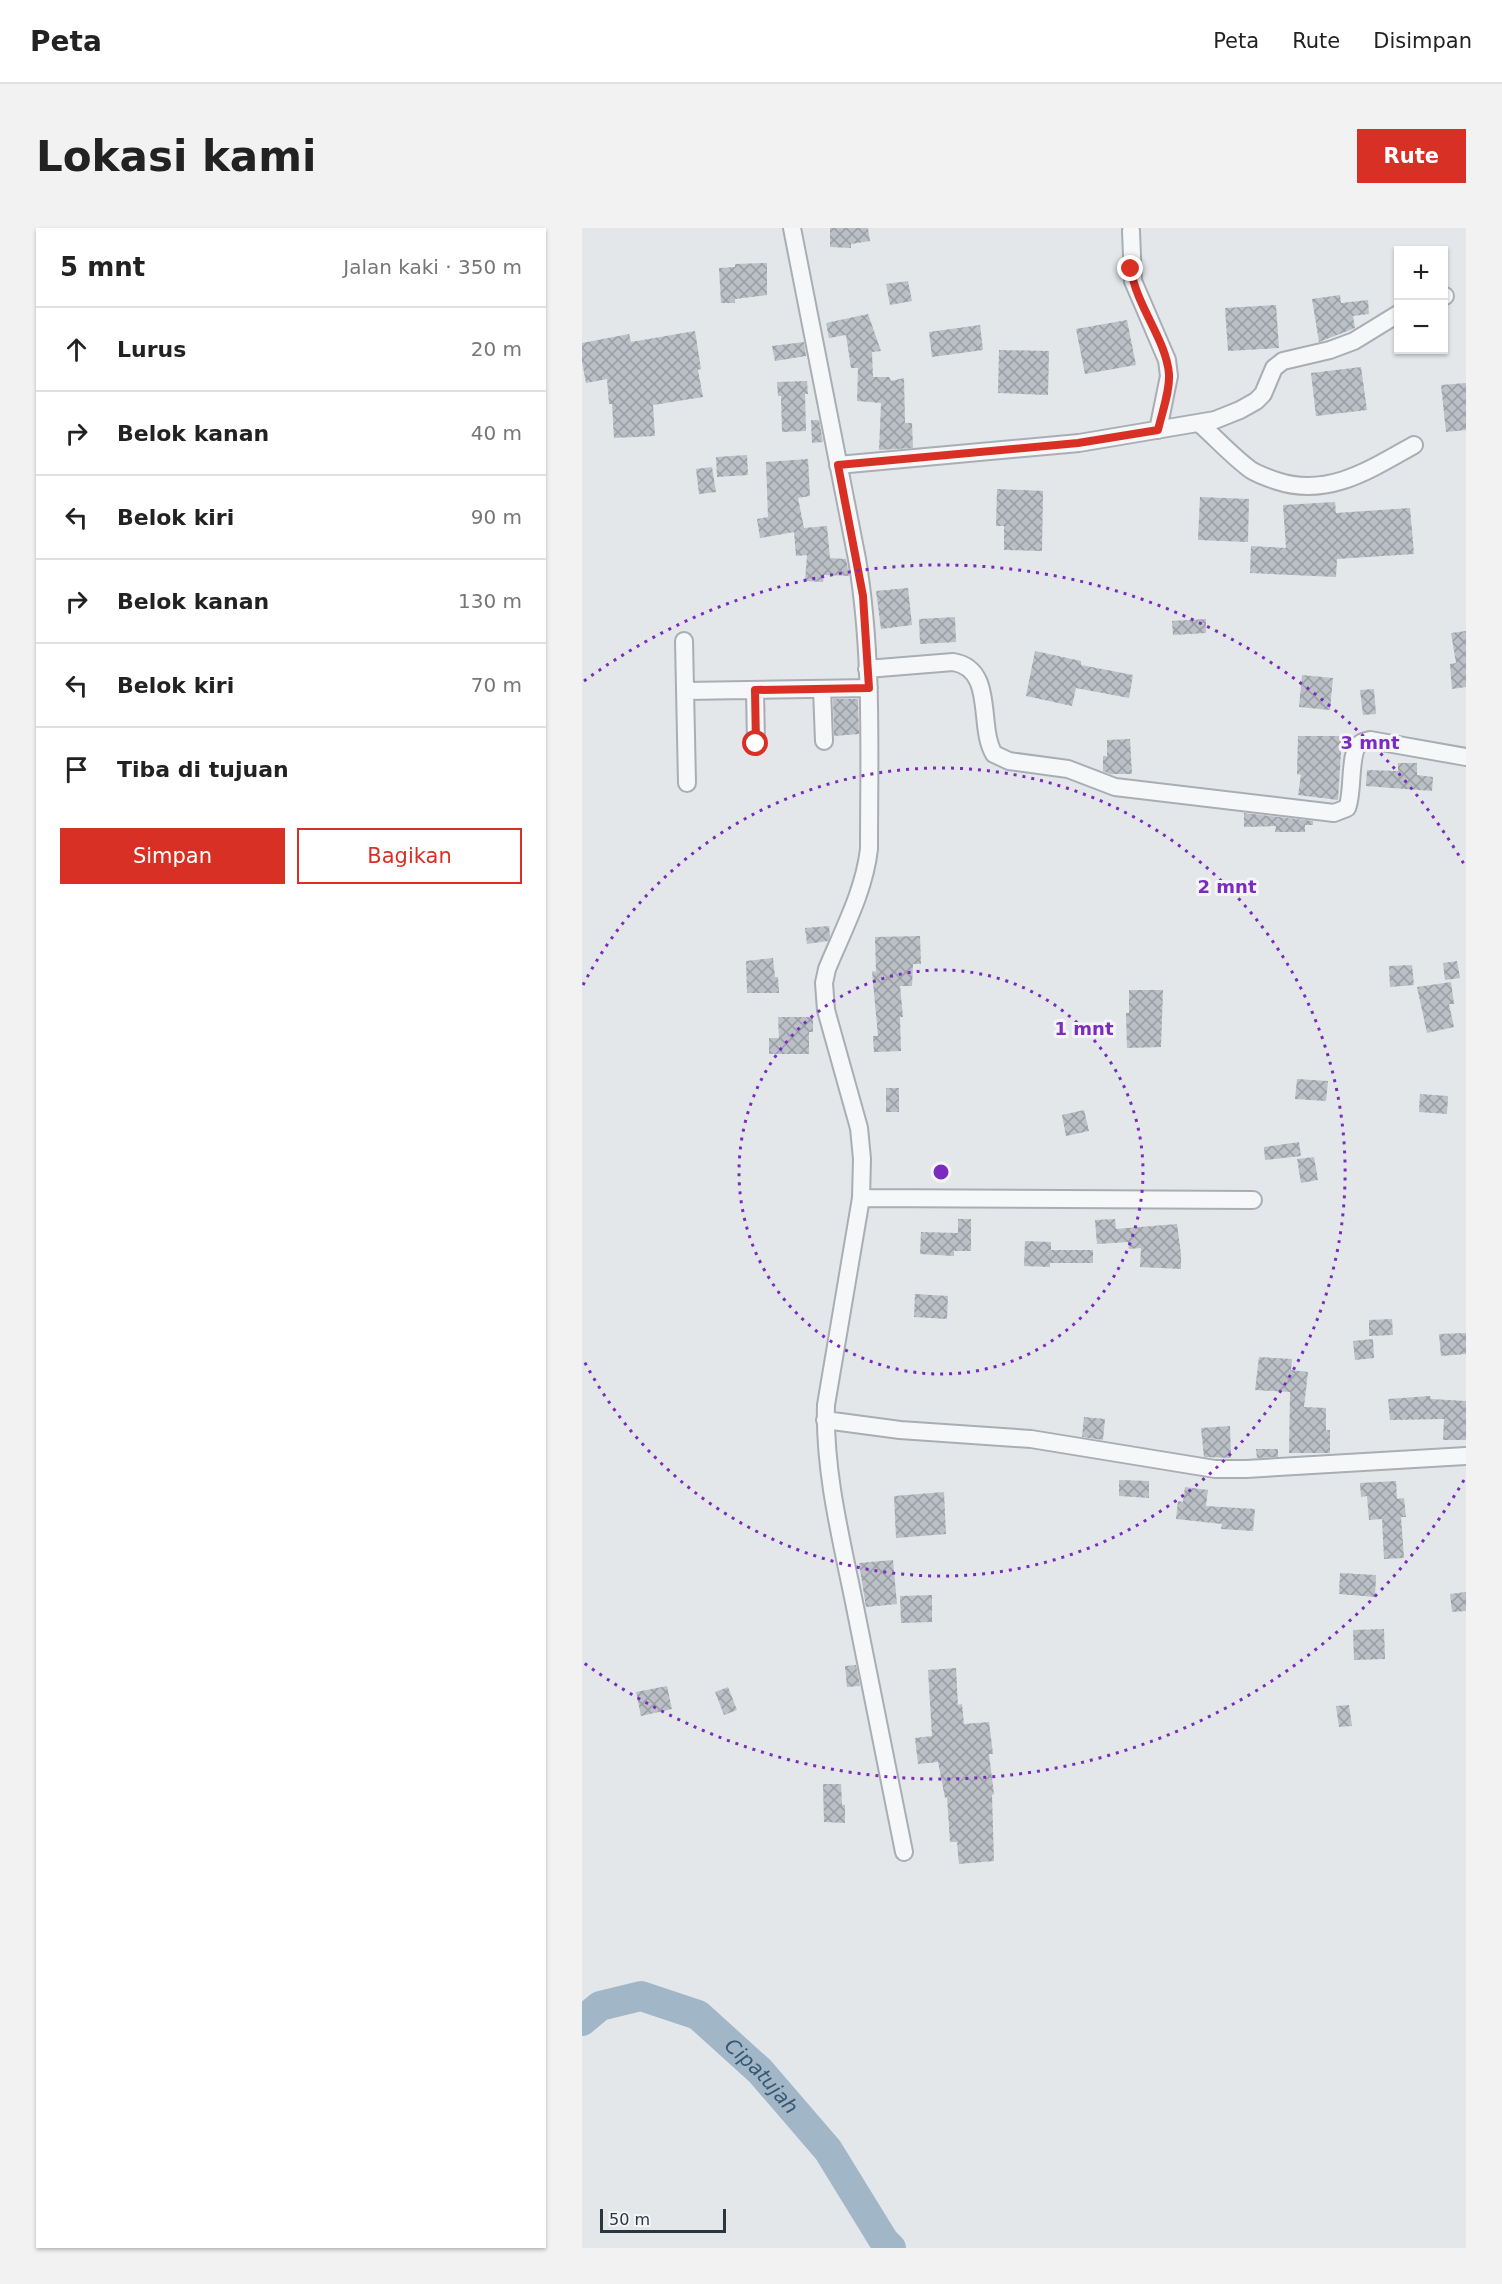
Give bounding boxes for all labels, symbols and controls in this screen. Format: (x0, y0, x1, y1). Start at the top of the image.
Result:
text: Peta (30, 25, 102, 58)
text: Peta (1213, 29, 1259, 53)
text: Rute (1292, 29, 1340, 53)
text: Disimpan (1373, 29, 1472, 53)
button: Rute (1357, 129, 1466, 183)
text: Lokasi kami (36, 132, 316, 181)
map controls (1394, 246, 1448, 354)
button: + (1394, 246, 1448, 300)
text: 5 mnt (60, 252, 145, 282)
text: Jalan kaki · 350 m (343, 255, 522, 279)
route end (1117, 255, 1143, 281)
button: − (1394, 300, 1448, 354)
icon: ahead (60, 333, 93, 366)
text: Lurus (117, 337, 186, 362)
text: 20 m (471, 337, 522, 361)
icon: right (60, 417, 93, 450)
text: Belok kanan (117, 421, 269, 446)
text: 40 m (471, 421, 522, 445)
icon: left (60, 501, 93, 534)
text: Belok kiri (117, 505, 234, 530)
text: 90 m (471, 505, 522, 529)
icon: right (60, 585, 93, 618)
text: Belok kanan (117, 589, 269, 614)
text: 130 m (458, 589, 522, 613)
icon: left (60, 669, 93, 702)
text: Belok kiri (117, 673, 234, 698)
text: 70 m (471, 673, 522, 697)
route start (742, 730, 768, 756)
text: 3 mnt (1341, 732, 1400, 753)
icon: arrive (60, 753, 93, 786)
text: Tiba di tujuan (117, 757, 289, 782)
button: Simpan (60, 828, 285, 884)
button: Bagikan (297, 828, 522, 884)
text: 2 mnt (1198, 876, 1257, 897)
text: 1 mnt (1055, 1018, 1114, 1039)
centre of rings (931, 1162, 951, 1182)
water label: Cipatujah (720, 2033, 803, 2119)
scale bar (600, 2206, 726, 2234)
text: 50 m (609, 2210, 650, 2229)

